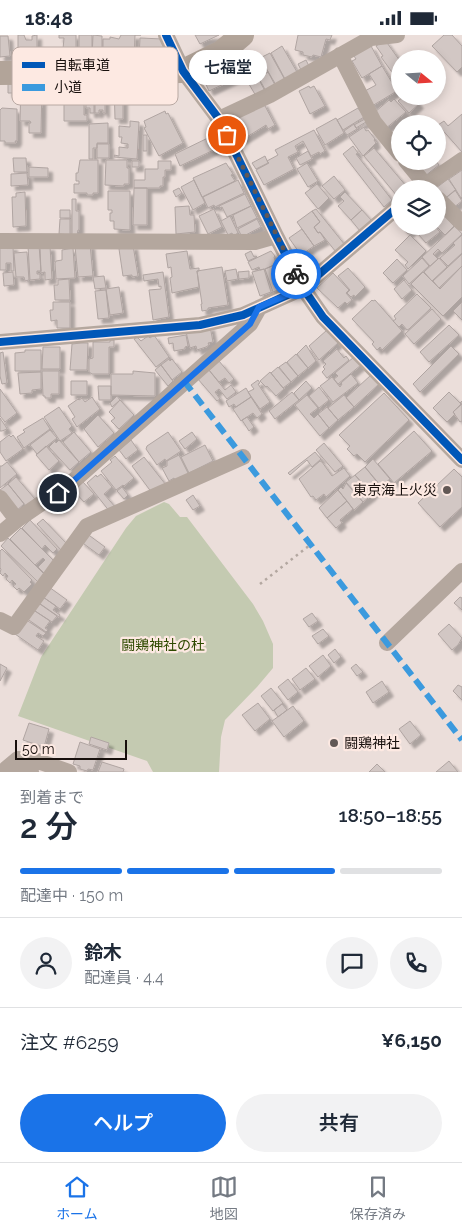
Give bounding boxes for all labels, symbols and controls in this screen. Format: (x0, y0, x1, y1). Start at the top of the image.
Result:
text: 18:48 (25, 7, 73, 29)
legend (12, 47, 178, 105)
callout: 七福堂 (188, 50, 266, 85)
north arrow (391, 50, 446, 105)
map controls (391, 50, 446, 235)
text: 自転車道 (54, 57, 110, 73)
text: 七福堂 (204, 58, 252, 77)
text: 小道 (54, 79, 82, 95)
pin (206, 114, 248, 156)
button: locate (391, 115, 446, 170)
icon: bag (213, 121, 241, 149)
button: layers (391, 180, 446, 235)
courier (271, 249, 321, 299)
icon: bike (282, 260, 310, 288)
pin (37, 472, 79, 514)
icon: home (44, 479, 72, 507)
place label: 東京海上火災 (353, 482, 437, 498)
marker: 東京海上火災 (441, 484, 453, 496)
park label: 闘鶏神社の杜 (121, 637, 205, 653)
place label: 闘鶏神社 (344, 735, 400, 751)
scale bar (15, 737, 128, 760)
marker: 闘鶏神社 (328, 737, 340, 749)
text: 50 m (22, 741, 55, 757)
text: 到着まで (20, 788, 84, 807)
text: 18:50–18:55 (338, 804, 442, 826)
text: 2 分 (20, 808, 77, 845)
text: 配達中 · 150 m (20, 886, 123, 905)
button: person (20, 937, 72, 989)
button: chat (326, 937, 378, 989)
button: phone (390, 937, 442, 989)
text: 鈴木 (84, 941, 122, 963)
text: 配達員 · 4.4 (84, 968, 164, 987)
text: ¥6,150 (381, 1029, 442, 1051)
text: 注文 #6259 (20, 1031, 119, 1053)
button: ヘルプ (20, 1094, 226, 1152)
button: 共有 (236, 1094, 442, 1152)
tab: ホーム (56, 1173, 98, 1223)
tab: 地図 (210, 1173, 238, 1223)
tab: 保存済み (350, 1173, 406, 1223)

